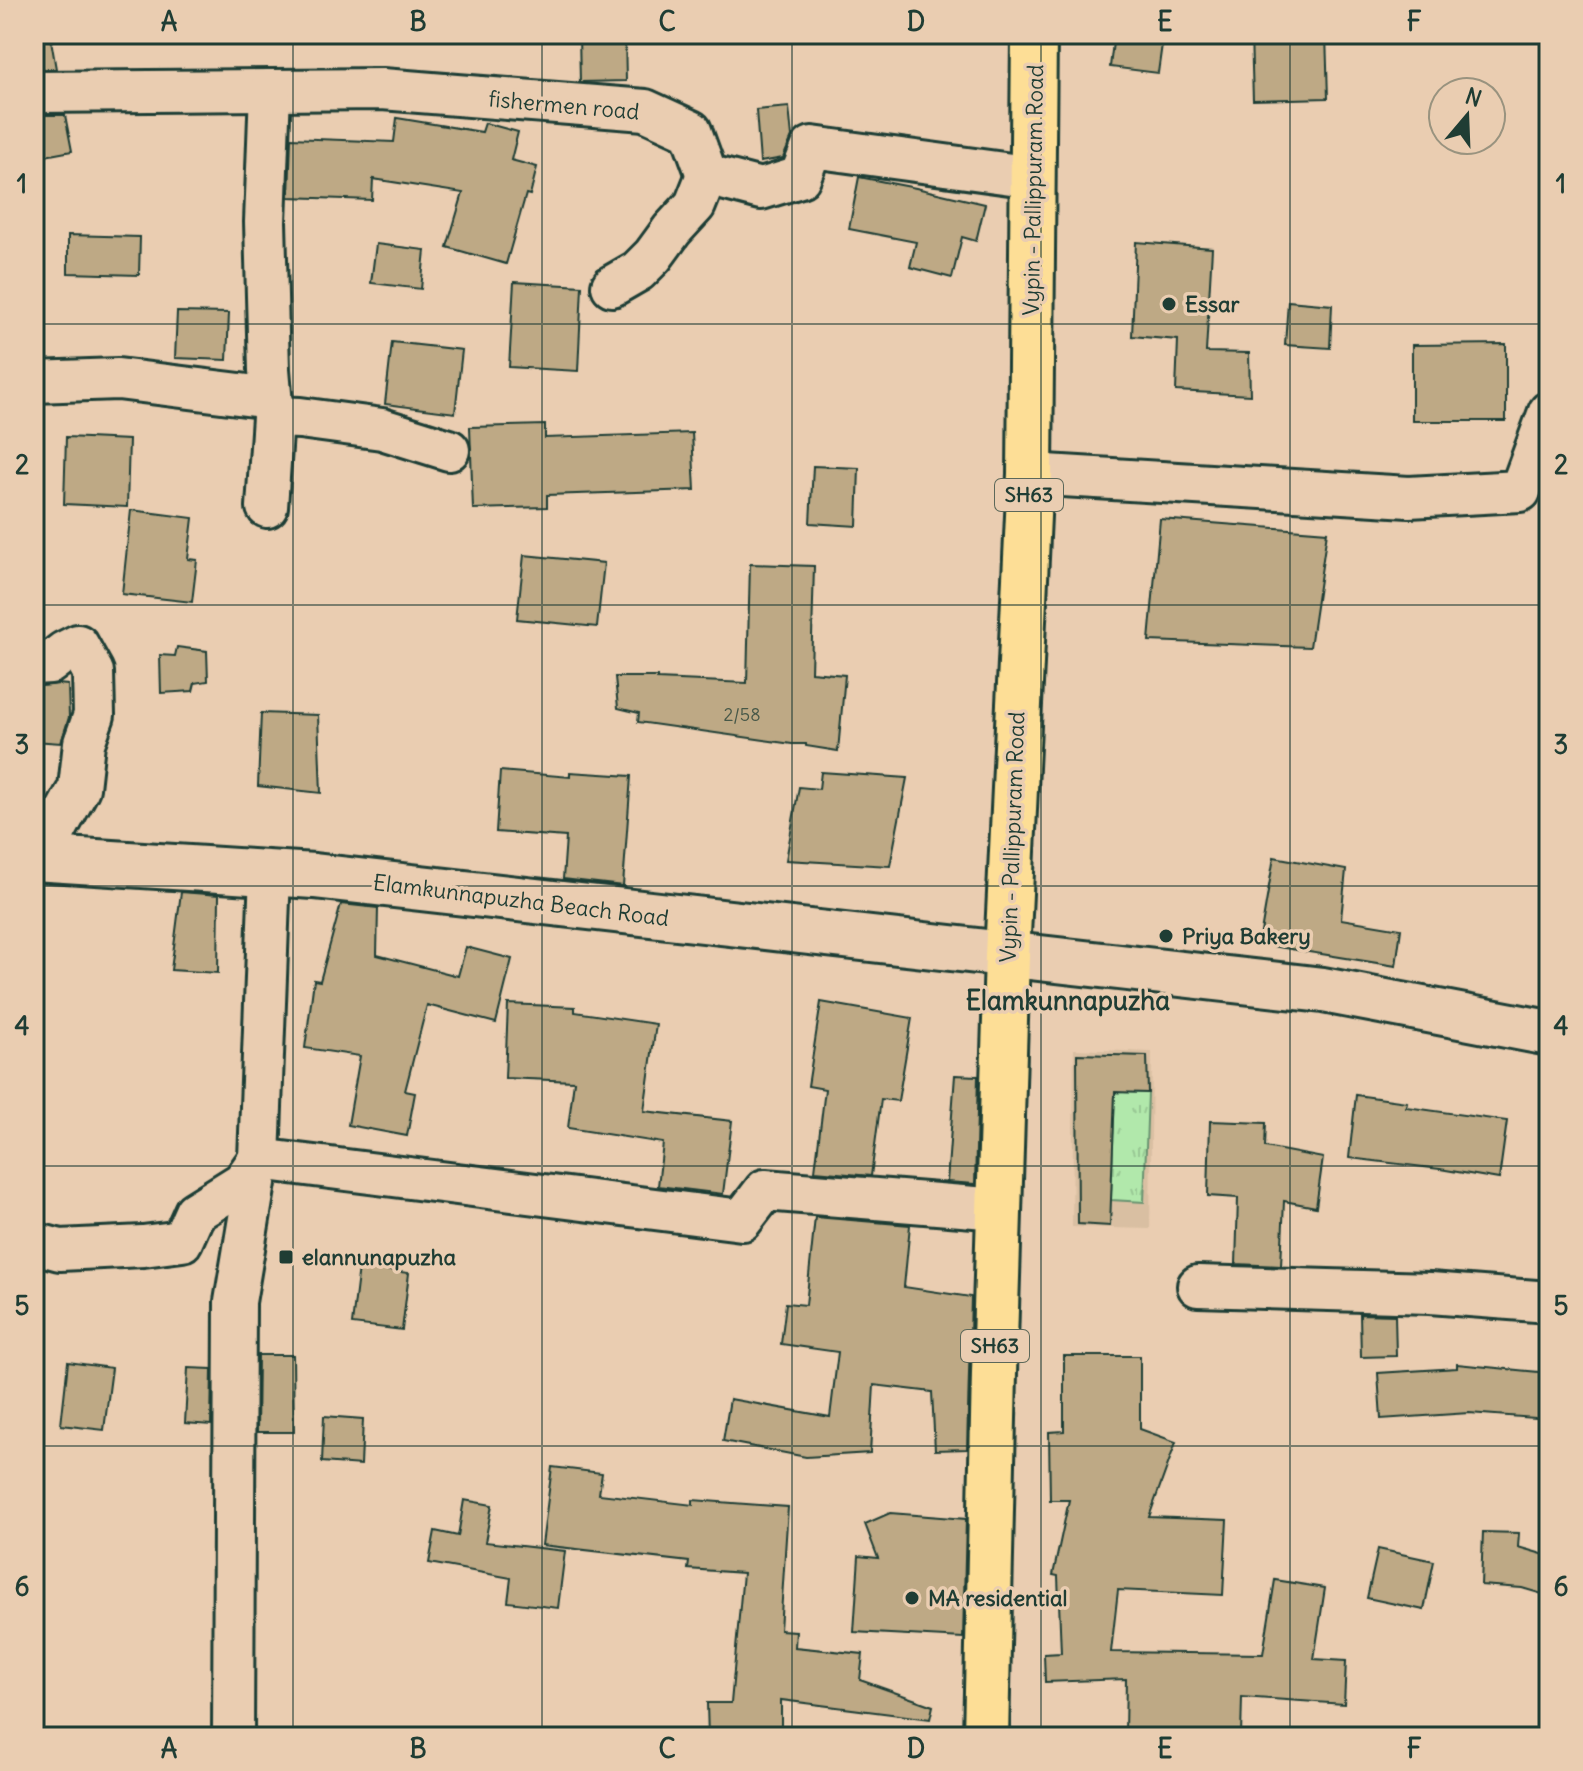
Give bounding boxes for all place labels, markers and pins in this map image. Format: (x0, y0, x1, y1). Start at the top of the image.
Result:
place label: Essar (1185, 290, 1241, 318)
marker: Essar (1160, 295, 1178, 313)
place label: Priya Bakery (1182, 922, 1311, 950)
marker: Priya Bakery (1157, 927, 1175, 945)
place label: elannunapuzha (302, 1243, 456, 1271)
marker: elannunapuzha (277, 1248, 295, 1266)
place label: MA residential (928, 1584, 1067, 1612)
marker: MA residential (903, 1589, 921, 1607)

